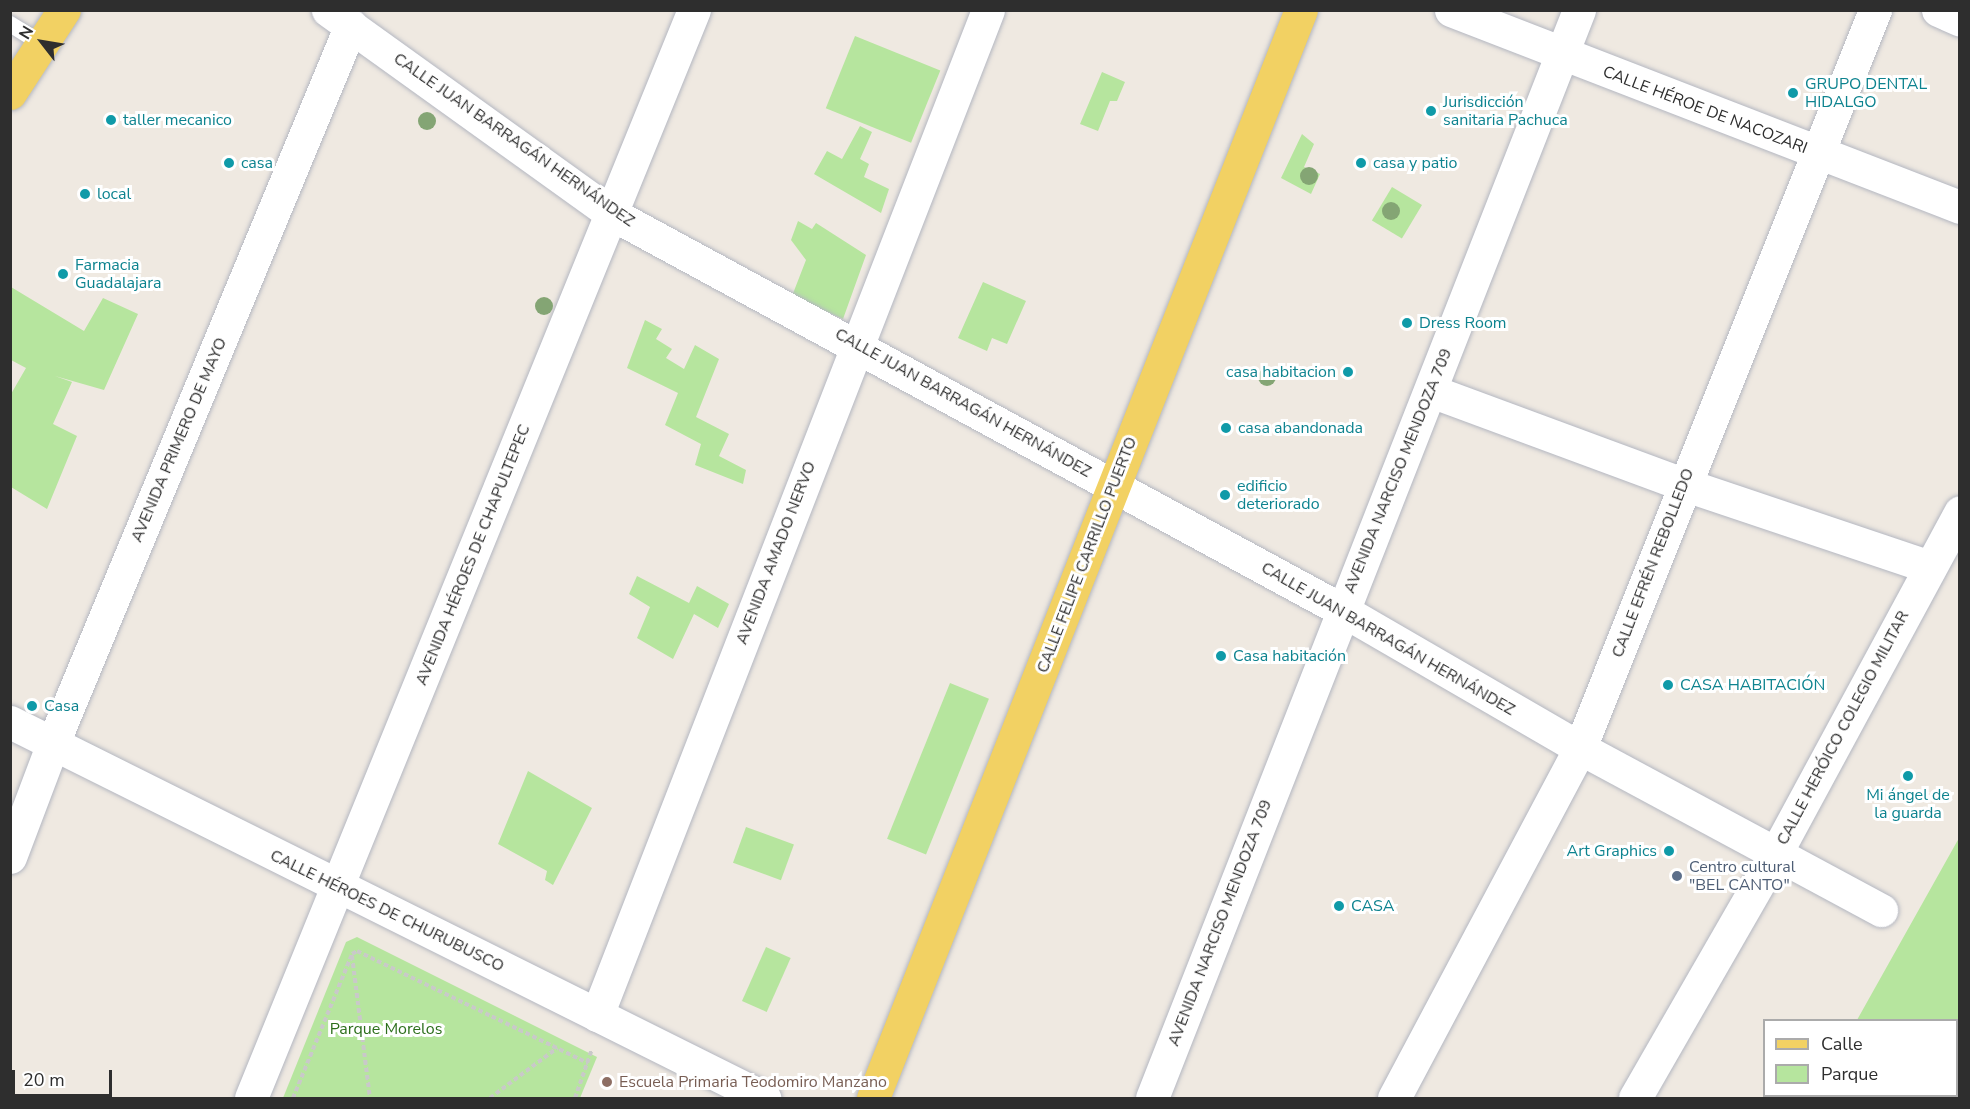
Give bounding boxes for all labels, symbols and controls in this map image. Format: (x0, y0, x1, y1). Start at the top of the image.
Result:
north arrow (12, 12, 72, 72)
text: N (14, 22, 39, 44)
street label: CALLE JUAN BARRAGÁN HERNÁNDEZ (390, 49, 638, 231)
street label: CALLE HÉROE DE NACOZARI (1600, 62, 1810, 158)
place label: GRUPO DENTAL HIDALGO (1805, 74, 1927, 112)
marker: GRUPO DENTAL HIDALGO (1786, 86, 1800, 100)
place label: Jurisdicción sanitaria Pachuca (1443, 92, 1568, 130)
marker: Jurisdicción sanitaria Pachuca (1424, 104, 1438, 118)
place label: taller mecanico (123, 110, 232, 130)
marker: taller mecanico (104, 113, 118, 127)
place label: casa (241, 153, 273, 173)
place label: casa y patio (1373, 153, 1457, 173)
marker: casa (222, 156, 236, 170)
marker: casa y patio (1354, 156, 1368, 170)
place label: local (97, 184, 131, 204)
marker: local (78, 187, 92, 201)
place label: Farmacia Guadalajara (75, 255, 161, 293)
marker: Farmacia Guadalajara (56, 267, 70, 281)
place label: Dress Room (1419, 313, 1507, 333)
marker: Dress Room (1400, 316, 1414, 330)
street label: CALLE JUAN BARRAGÁN HERNÁNDEZ (832, 324, 1094, 482)
street label: AVENIDA PRIMERO DE MAYO (127, 335, 231, 545)
street label: AVENIDA NARCISO MENDOZA 709 (1340, 346, 1456, 596)
place label: casa habitacion (1226, 362, 1336, 382)
marker: casa habitacion (1341, 365, 1355, 379)
place label: casa abandonada (1238, 418, 1363, 438)
marker: casa abandonada (1219, 421, 1233, 435)
street label: AVENIDA HÉROES DE CHAPULTEPEC (412, 422, 534, 688)
street label: CALLE FELIPE CARRILLO PUERTO (1033, 434, 1141, 676)
street label: AVENIDA AMADO NERVO (732, 459, 820, 647)
street label: CALLE EFRÉN REBOLLEDO (1608, 466, 1698, 660)
place label: edificio deteriorado (1237, 476, 1320, 514)
marker: edificio deteriorado (1218, 488, 1232, 502)
street label: CALLE JUAN BARRAGÁN HERNÁNDEZ (1258, 558, 1518, 720)
street label: CALLE HERÓICO COLEGIO MILITAR (1773, 608, 1913, 848)
place label: Casa habitación (1233, 646, 1346, 666)
marker: Casa habitación (1214, 649, 1228, 663)
place label: CASA HABITACIÓN (1680, 675, 1825, 695)
marker: CASA HABITACIÓN (1661, 678, 1675, 692)
place label: Casa (44, 696, 79, 716)
marker: Casa (25, 699, 39, 713)
marker: Mi ángel de la guarda (1901, 769, 1915, 783)
place label: Mi ángel de la guarda (1866, 785, 1950, 823)
street label: AVENIDA NARCISO MENDOZA 709 (1164, 797, 1276, 1049)
place label: Art Graphics (1566, 841, 1657, 861)
marker: Art Graphics (1662, 844, 1676, 858)
street label: CALLE HÉROES DE CHURUBUSCO (267, 846, 507, 976)
place label: Centro cultural "BEL CANTO" (1689, 857, 1795, 895)
marker: Centro cultural "BEL CANTO" (1670, 869, 1684, 883)
place label: CASA (1351, 896, 1395, 916)
marker: CASA (1332, 899, 1346, 913)
park label: Parque Morelos (330, 1019, 442, 1039)
legend (1763, 1019, 1958, 1097)
text: Calle (1821, 1032, 1863, 1056)
scale bar (15, 1058, 116, 1096)
text: Parque (1821, 1062, 1878, 1086)
text: 20 m (23, 1068, 65, 1092)
place label: Escuela Primaria Teodomiro Manzano (619, 1072, 887, 1092)
marker: Escuela Primaria Teodomiro Manzano (600, 1075, 614, 1089)

